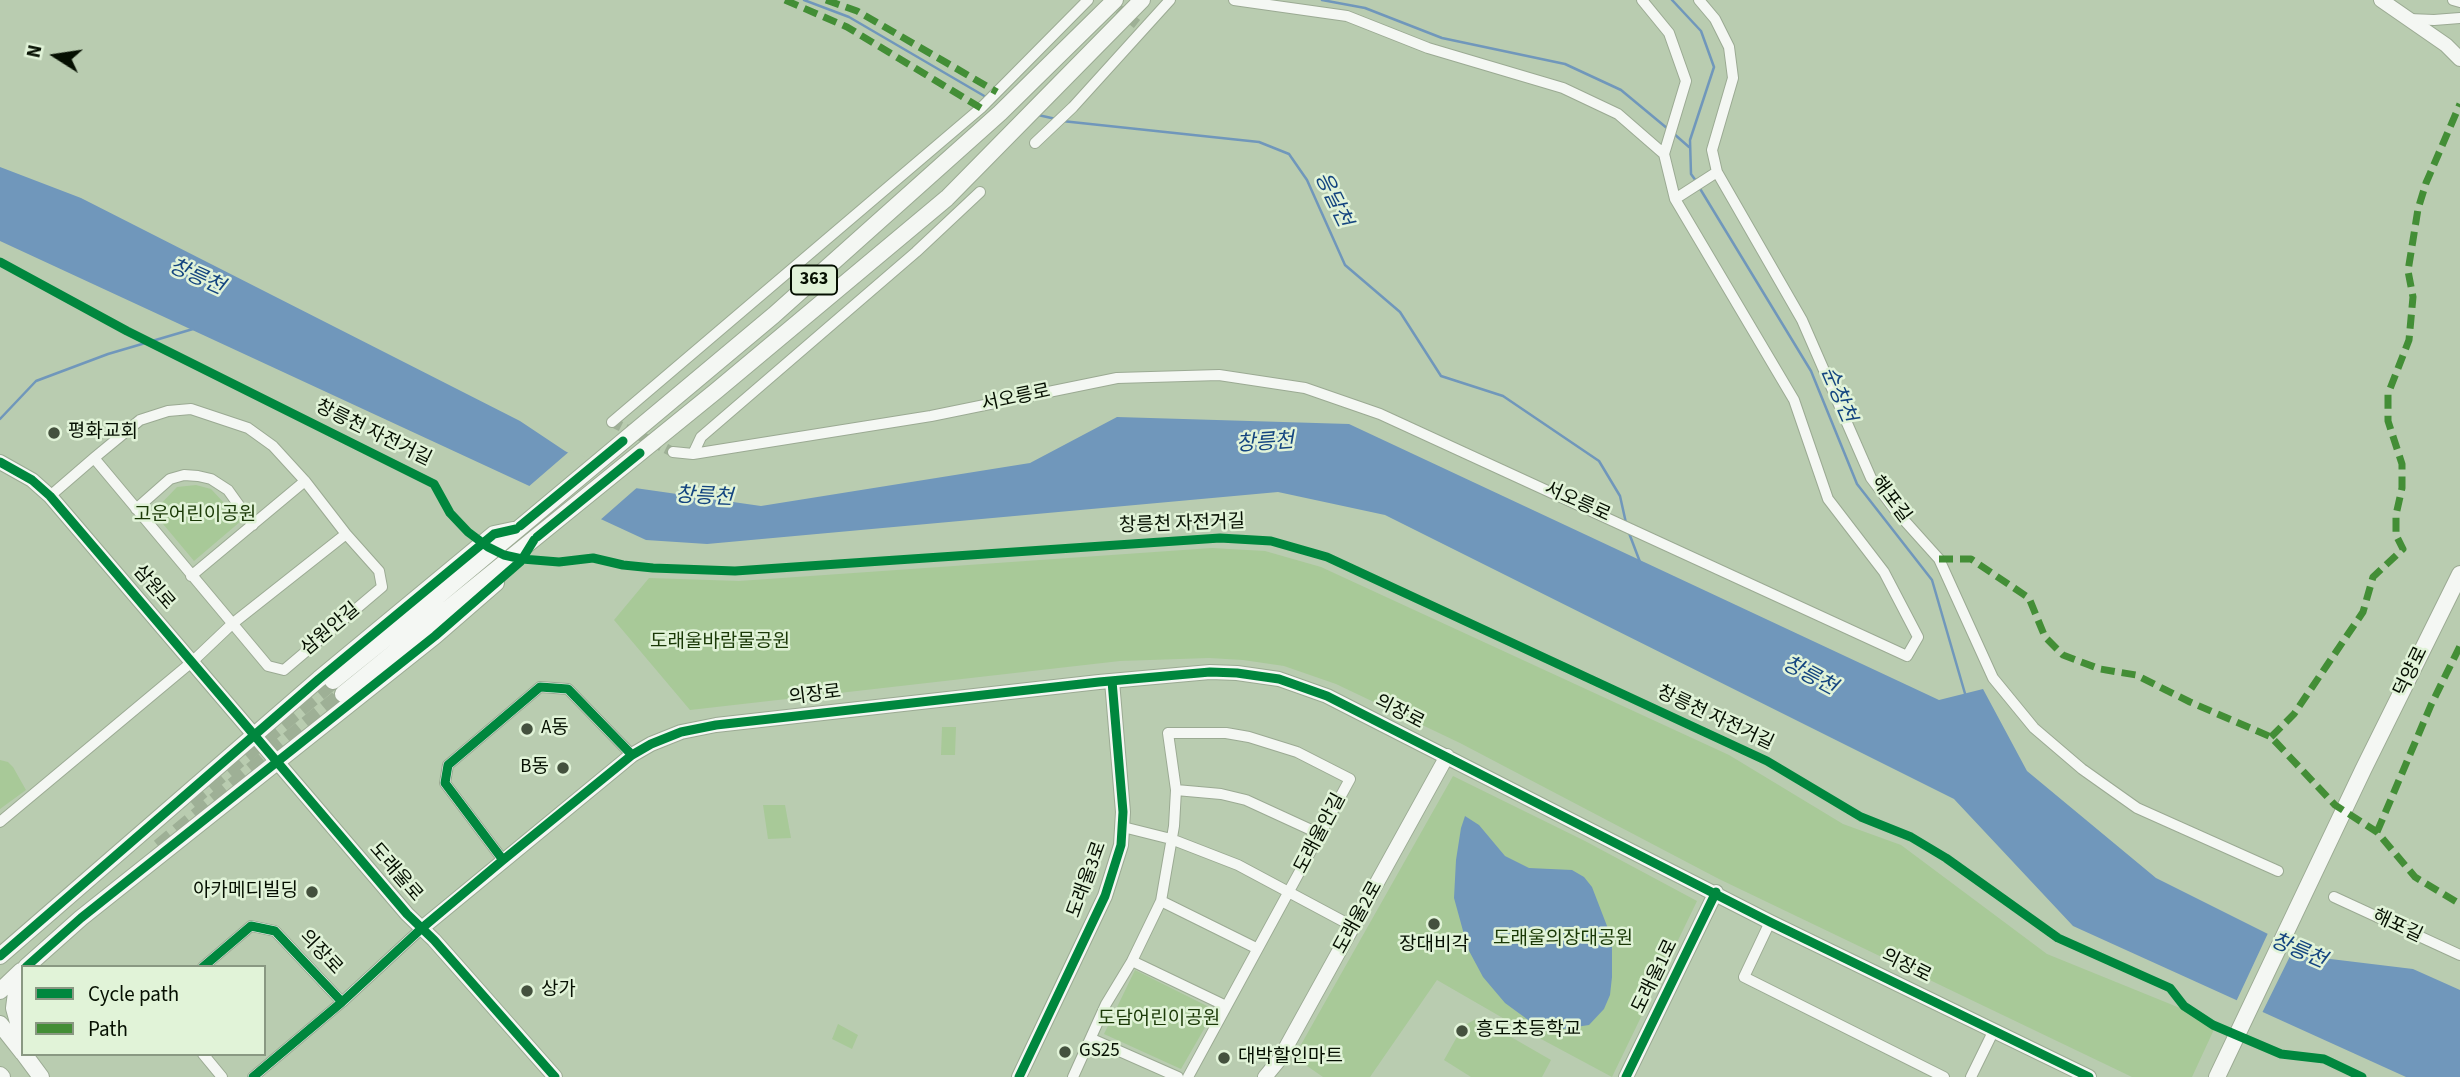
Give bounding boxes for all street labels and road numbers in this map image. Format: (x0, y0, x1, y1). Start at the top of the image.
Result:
road number: 363 (791, 266, 837, 294)
street label: 서오릉로 (979, 381, 1053, 417)
street label: 창릉천 자전거길 (311, 396, 435, 472)
street label: 해포길 (1865, 472, 1915, 528)
street label: 서오릉로 (1540, 478, 1614, 528)
street label: 창릉천 자전거길 (1119, 511, 1245, 539)
street label: 삼원로 (127, 561, 179, 615)
street label: 삼원안길 (297, 599, 365, 661)
street label: 덕양로 (2390, 643, 2434, 701)
street label: 의장로 (788, 681, 842, 711)
street label: 창릉천 자전거길 (1653, 682, 1777, 756)
street label: 의장로 (1370, 691, 1428, 735)
street label: 도래울안길 (1290, 790, 1352, 878)
street label: 도래울로 (363, 839, 427, 907)
street label: 도래울3로 (1064, 839, 1112, 921)
street label: 도래울2로 (1330, 878, 1388, 958)
street label: 해포길 (2368, 906, 2426, 948)
street label: 의장로 (294, 926, 346, 980)
street label: 도래울1로 (1628, 936, 1684, 1018)
street label: 의장로 (1877, 945, 1935, 989)

